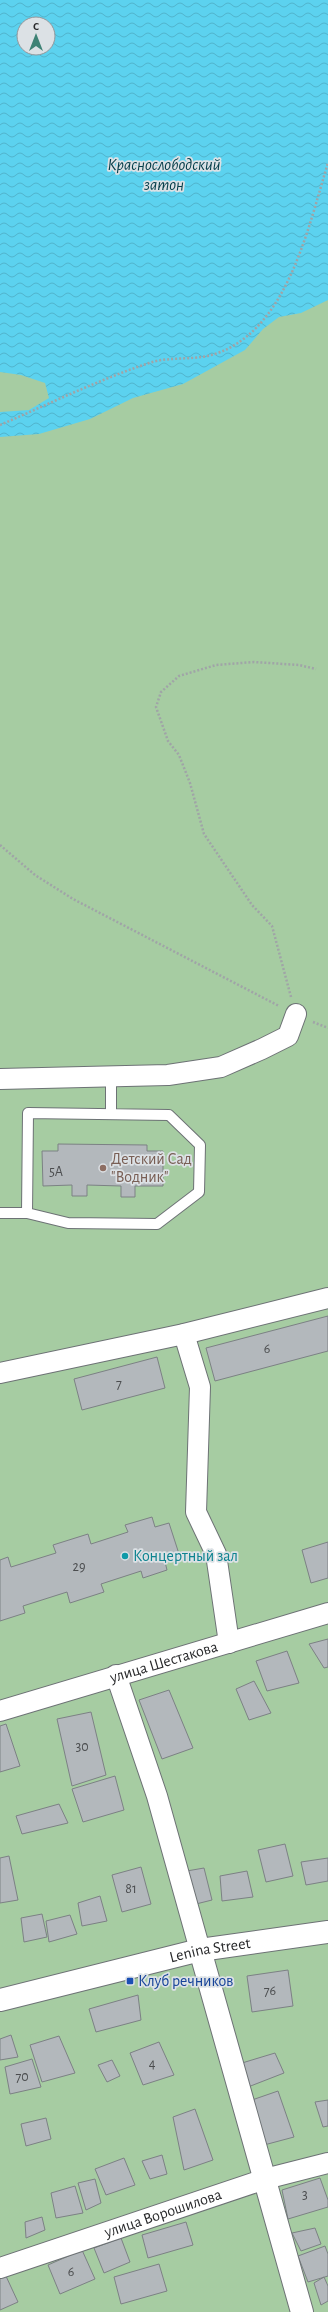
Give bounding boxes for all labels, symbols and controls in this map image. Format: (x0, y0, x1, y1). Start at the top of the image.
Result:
north arrow (16, 16, 56, 56)
text: С (33, 21, 39, 32)
water label: Краснослободский затон (107, 156, 221, 193)
place label: Детский Сад "Водник" (111, 1151, 192, 1185)
marker: Детский Сад "Водник" (98, 1163, 108, 1173)
house number: 5А (49, 1165, 63, 1179)
house number: 6 (264, 1342, 270, 1356)
house number: 7 (116, 1377, 122, 1391)
place label: Концертный зал (133, 1548, 238, 1564)
marker: Концертный зал (120, 1551, 130, 1561)
house number: 29 (73, 1560, 85, 1574)
street label: улица Шестакова (107, 1638, 220, 1687)
house number: 30 (75, 1740, 89, 1754)
house number: 81 (125, 1882, 137, 1896)
street label: Lenina Street (168, 1935, 251, 1965)
place label: Клуб речников (138, 1973, 234, 1990)
marker: Клуб речников (125, 1976, 135, 1986)
house number: 76 (264, 1984, 276, 1998)
house number: 4 (149, 2057, 156, 2071)
house number: 70 (15, 2070, 29, 2084)
street label: улица Ворошилова (101, 2186, 224, 2242)
house number: 3 (302, 2188, 308, 2202)
house number: 6 (68, 2265, 74, 2279)

